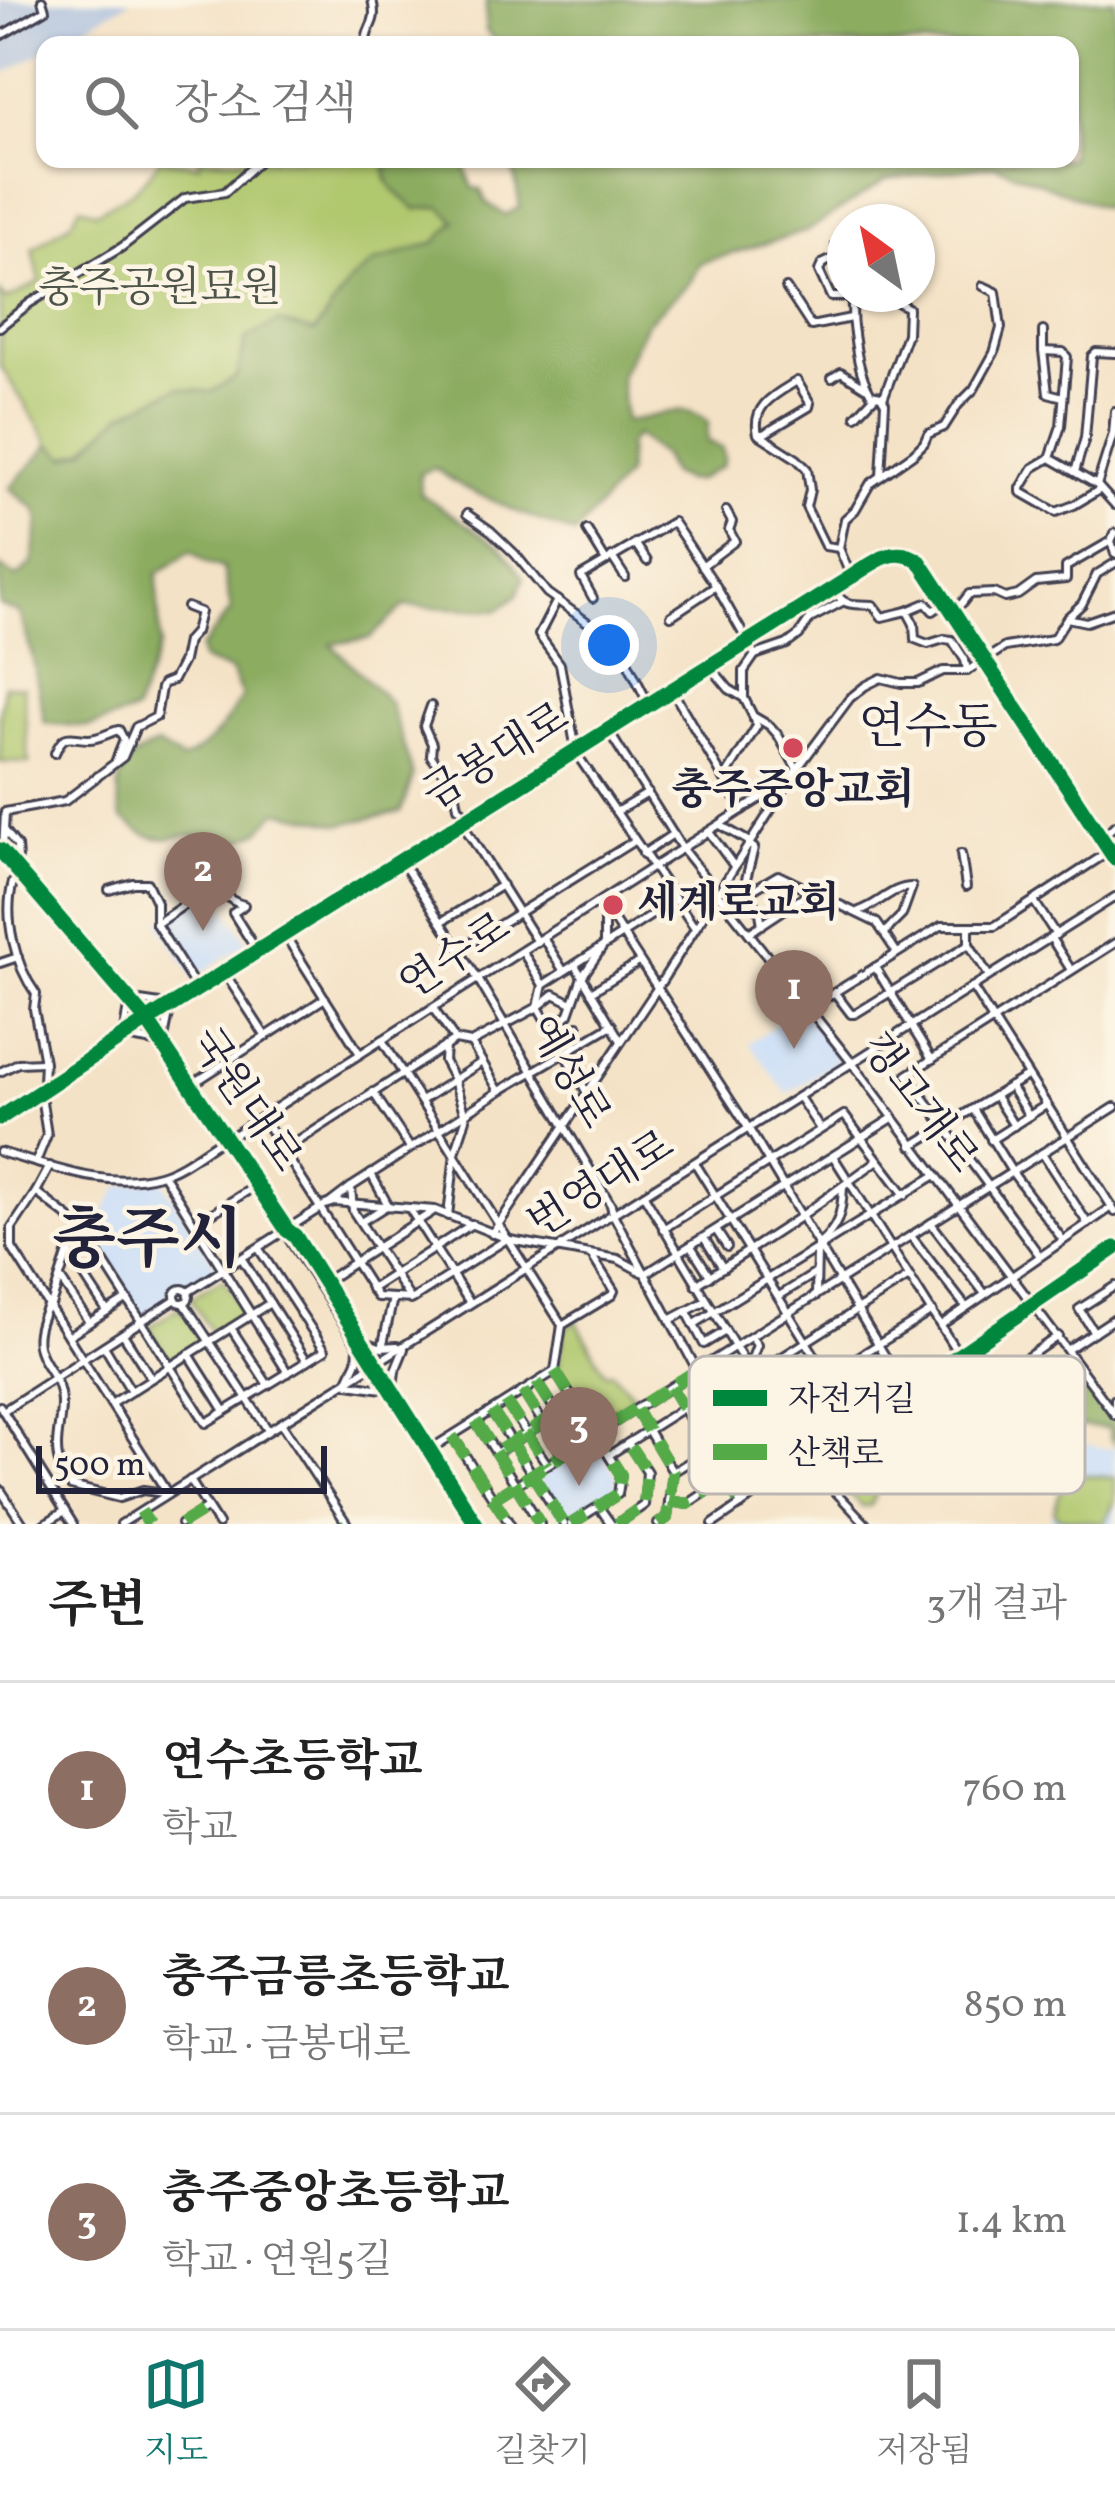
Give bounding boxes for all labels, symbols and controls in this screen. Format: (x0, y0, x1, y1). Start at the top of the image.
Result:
search box (36, 36, 1079, 168)
icon: search (78, 69, 144, 135)
text: 장소 검색 (174, 75, 357, 138)
north arrow (827, 204, 935, 312)
park label: 충주공원묘원 (38, 261, 282, 320)
your location (579, 615, 639, 675)
street label: 금봉대로 (413, 690, 581, 826)
district label: 연수동 (858, 696, 998, 763)
marker: 충주중앙교회 (780, 735, 806, 761)
place label: 충주중앙교회 (671, 763, 915, 822)
pin: 2 (164, 832, 242, 931)
place label: 세계로교회 (637, 876, 840, 935)
marker: 세계로교회 (600, 892, 626, 918)
street label: 연수로 (389, 900, 523, 1016)
pin: 1 (755, 950, 833, 1049)
street label: 예성로 (511, 1006, 623, 1140)
street label: 국원대로 (174, 1017, 314, 1185)
street label: 갱고개로 (846, 1021, 990, 1187)
street label: 번영대로 (518, 1118, 686, 1254)
district label: 충주시 (52, 1198, 244, 1290)
legend (689, 1356, 1085, 1494)
text: 자전거길 (788, 1379, 916, 1425)
pin: 3 (540, 1387, 618, 1486)
text: 산책로 (788, 1433, 884, 1479)
scale bar (36, 1440, 327, 1493)
text: 500 m (54, 1444, 145, 1490)
text: 주변 (48, 1572, 147, 1643)
text: 3개 결과 (926, 1579, 1067, 1633)
text: 연수초등학교 (162, 1732, 423, 1795)
text: 1 (79, 1763, 95, 1817)
text: 760 m (963, 1763, 1067, 1817)
text: 학교 (162, 1803, 237, 1857)
text: 충주금릉초등학교 (162, 1948, 510, 2011)
text: 2 (77, 1979, 97, 2033)
text: 850 m (964, 1979, 1067, 2033)
text: 학교 · 금봉대로 (162, 2019, 411, 2073)
text: 충주중앙초등학교 (162, 2164, 510, 2227)
text: 3 (77, 2195, 97, 2249)
text: 1.4 km (956, 2195, 1067, 2249)
text: 학교 · 연원5길 (162, 2235, 392, 2289)
tab: 지도 (143, 2351, 209, 2476)
tab: 길찾기 (495, 2351, 591, 2476)
tab: 저장됨 (876, 2351, 972, 2476)

